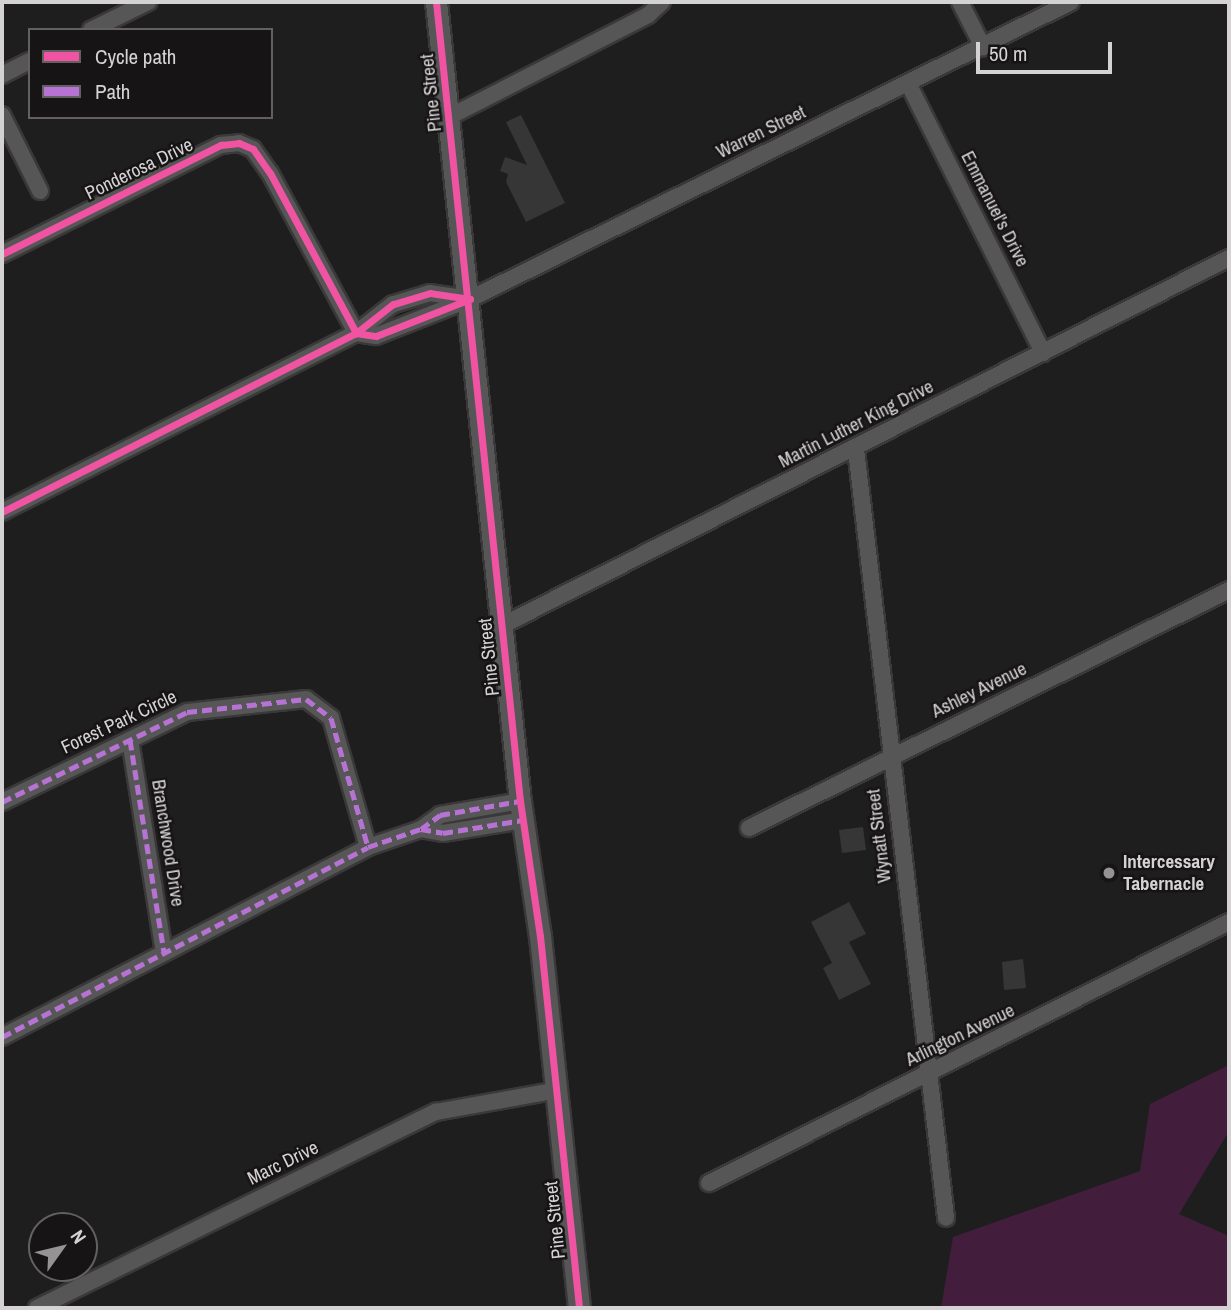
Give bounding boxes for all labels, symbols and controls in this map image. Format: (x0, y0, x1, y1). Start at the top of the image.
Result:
legend (28, 28, 273, 119)
scale bar (979, 28, 1116, 72)
text: 50 m (989, 39, 1027, 68)
text: Cycle path (95, 42, 176, 71)
street label: Pine Street (416, 53, 446, 133)
text: Path (95, 77, 130, 106)
street label: Warren Street (713, 101, 809, 163)
street label: Ponderosa Drive (81, 133, 197, 205)
street label: Emmanuel's Drive (956, 147, 1034, 271)
street label: Martin Luther King Drive (775, 375, 937, 473)
street label: Pine Street (474, 617, 504, 697)
street label: Ashley Avenue (927, 657, 1031, 723)
street label: Forest Park Circle (58, 685, 180, 759)
street label: Branchwood Drive (147, 778, 189, 908)
street label: Wynatt Street (862, 788, 896, 884)
place label: Intercessary Tabernacle (1123, 851, 1215, 895)
marker: Intercessary Tabernacle (1101, 865, 1117, 881)
street label: Arlington Avenue (901, 999, 1019, 1071)
street label: Marc Drive (244, 1136, 322, 1190)
street label: Pine Street (540, 1180, 570, 1260)
north arrow (28, 1212, 98, 1282)
text: N (65, 1224, 93, 1248)

